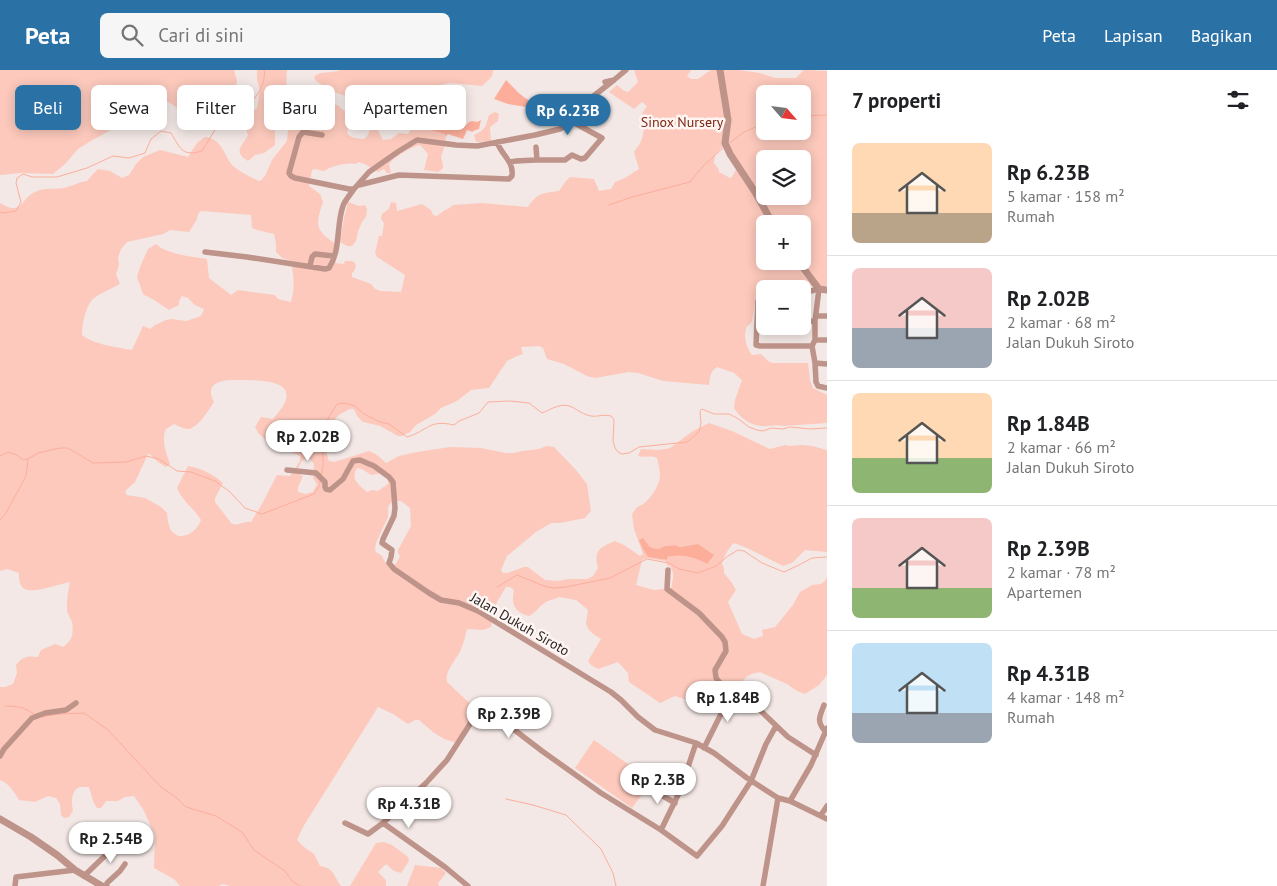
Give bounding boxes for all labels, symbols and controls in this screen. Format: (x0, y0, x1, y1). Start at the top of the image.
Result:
search box (100, 13, 450, 58)
text: Peta (25, 20, 70, 51)
icon: search (118, 21, 146, 49)
text: Cari di sini (158, 23, 244, 47)
text: Peta (1042, 24, 1076, 47)
text: Lapisan (1104, 24, 1163, 47)
text: Bagikan (1191, 24, 1252, 47)
chip: Beli (15, 85, 81, 130)
chip: Sewa (91, 85, 167, 130)
chip: Filter (177, 85, 254, 130)
chip: Baru (264, 85, 335, 130)
chip: Apartemen (345, 85, 466, 130)
north arrow (756, 85, 811, 140)
map controls (756, 85, 811, 335)
icon: filters (1224, 86, 1252, 114)
text: 7 properti (852, 87, 941, 114)
pin: Rp 6.23B (516, 93, 620, 136)
text: Rp 6.23B (537, 100, 599, 120)
park label: Sinox Nursery (641, 113, 724, 131)
button: layers (756, 150, 811, 205)
text: Rp 6.23B (1007, 159, 1090, 186)
icon: home (892, 163, 952, 223)
text: 5 kamar · 158 m² (1007, 186, 1125, 206)
text: Rumah (1007, 206, 1055, 226)
button: + (756, 215, 811, 270)
button: − (756, 280, 811, 335)
text: Rp 2.02B (1007, 285, 1090, 312)
icon: home (892, 288, 952, 348)
text: 2 kamar · 68 m² (1007, 312, 1116, 332)
text: Jalan Dukuh Siroto (1007, 332, 1134, 352)
text: Rp 1.84B (1007, 410, 1090, 437)
icon: home (892, 413, 952, 473)
pin: Rp 2.02B (256, 420, 360, 462)
text: Rp 2.02B (277, 426, 339, 446)
text: 2 kamar · 66 m² (1007, 437, 1116, 457)
text: Jalan Dukuh Siroto (1007, 457, 1134, 477)
text: Rp 2.39B (1007, 535, 1090, 562)
icon: home (892, 538, 952, 598)
text: 2 kamar · 78 m² (1007, 562, 1116, 582)
text: Apartemen (1007, 582, 1082, 602)
street label: Jalan Dukuh Siroto (466, 588, 573, 660)
text: Rp 4.31B (1007, 660, 1090, 687)
icon: home (892, 663, 952, 723)
pin: Rp 1.84B (676, 680, 780, 723)
text: Rp 1.84B (697, 687, 759, 707)
text: 4 kamar · 148 m² (1007, 687, 1125, 707)
pin: Rp 2.39B (457, 696, 561, 739)
text: Rp 2.39B (478, 703, 540, 723)
text: Rumah (1007, 707, 1055, 727)
pin: Rp 2.3B (612, 762, 704, 805)
text: Rp 2.3B (631, 769, 685, 789)
pin: Rp 4.31B (357, 786, 461, 829)
text: Rp 4.31B (378, 793, 440, 813)
pin: Rp 2.54B (59, 822, 163, 864)
text: Rp 2.54B (80, 828, 142, 848)

